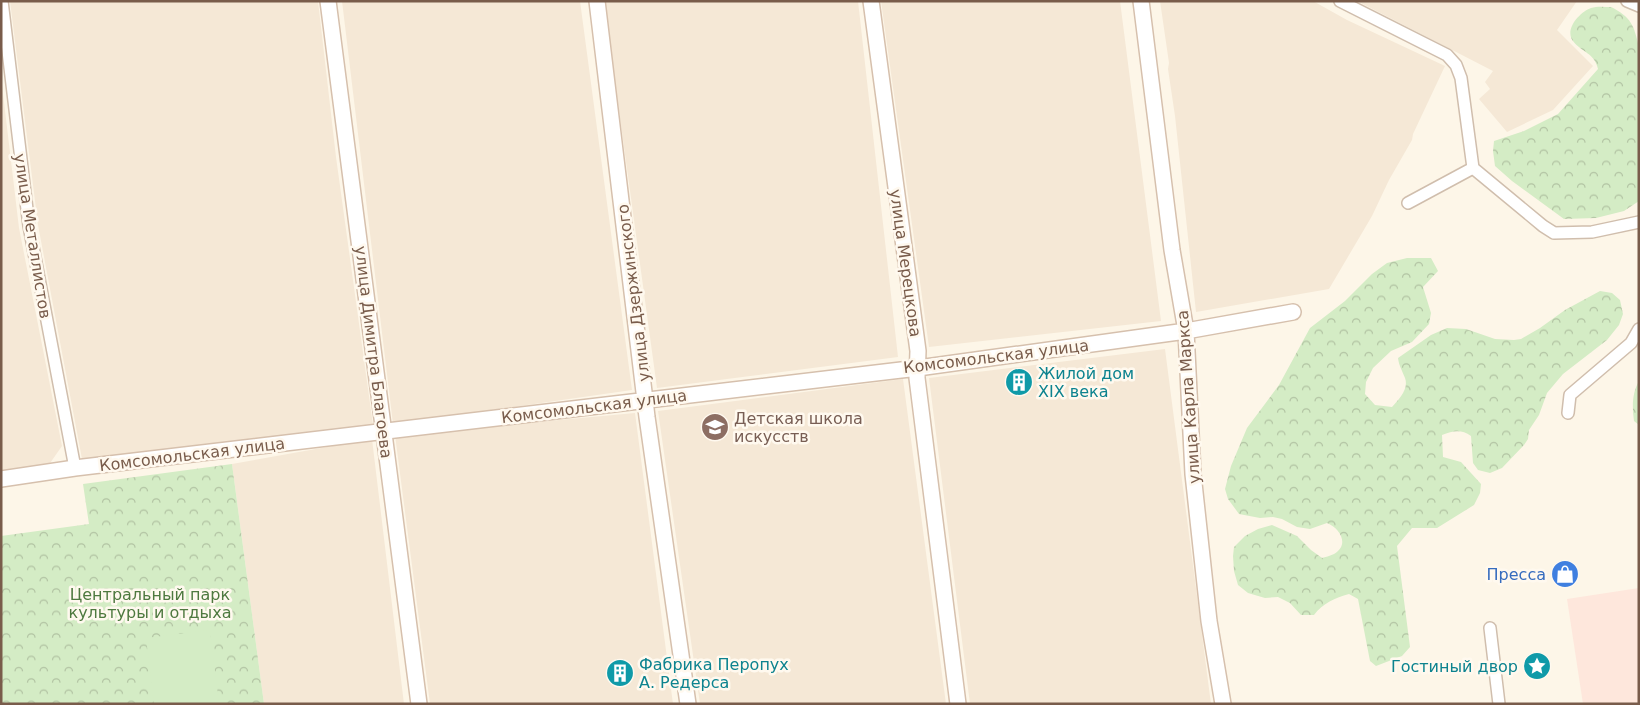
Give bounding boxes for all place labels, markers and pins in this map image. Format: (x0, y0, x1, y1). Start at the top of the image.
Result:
place label: Жилой дом XIX века (1038, 364, 1134, 401)
building icon: Жилой дом XIX века (1004, 367, 1034, 397)
place label: Детская школа искусств (734, 409, 863, 446)
school or university icon: Детская школа искусств (700, 412, 730, 442)
shop icon: Пресса (1550, 559, 1580, 589)
place label: Пресса (1487, 565, 1546, 584)
place icon: Гостиный двор (1522, 651, 1552, 681)
place label: Фабрика Перопух А. Редерса (639, 655, 789, 692)
place label: Гостиный двор (1391, 657, 1518, 676)
building icon: Фабрика Перопух А. Редерса (605, 658, 635, 688)

